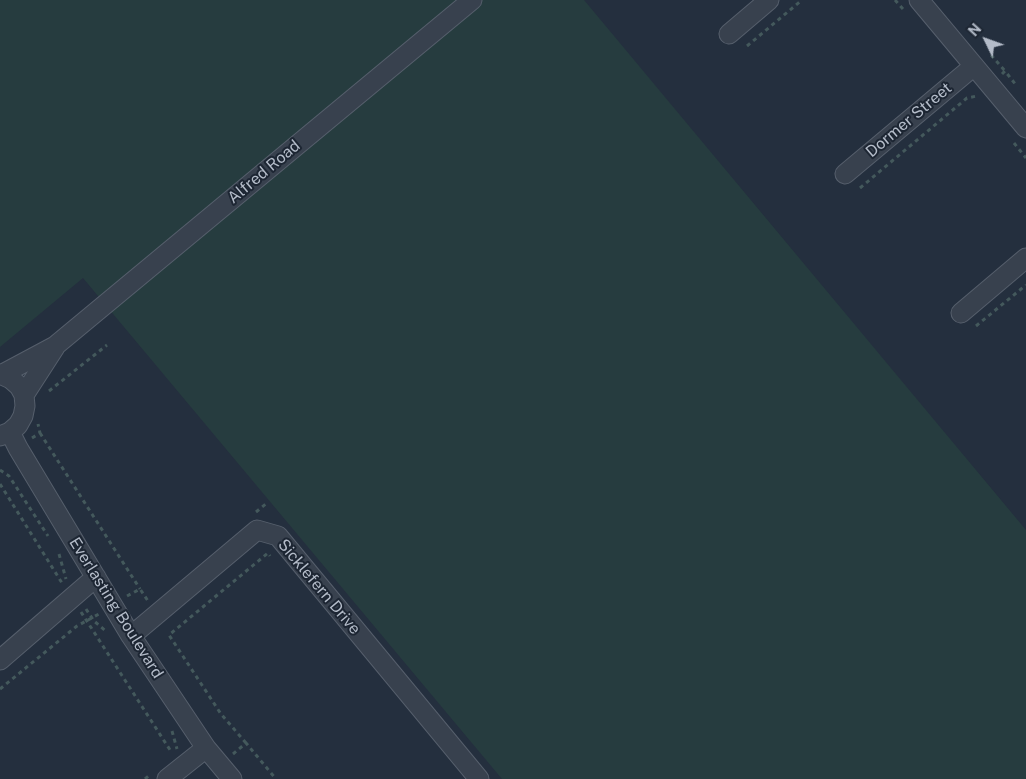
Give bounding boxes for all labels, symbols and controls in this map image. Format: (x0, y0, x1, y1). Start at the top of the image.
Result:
north arrow (961, 15, 1011, 65)
text: N (965, 21, 984, 39)
street label: Dormer Street (862, 79, 956, 161)
street label: Alfred Road (224, 136, 304, 208)
street label: Everlasting Boulevard (65, 534, 167, 682)
street label: Sicklefern Drive (274, 535, 364, 639)

